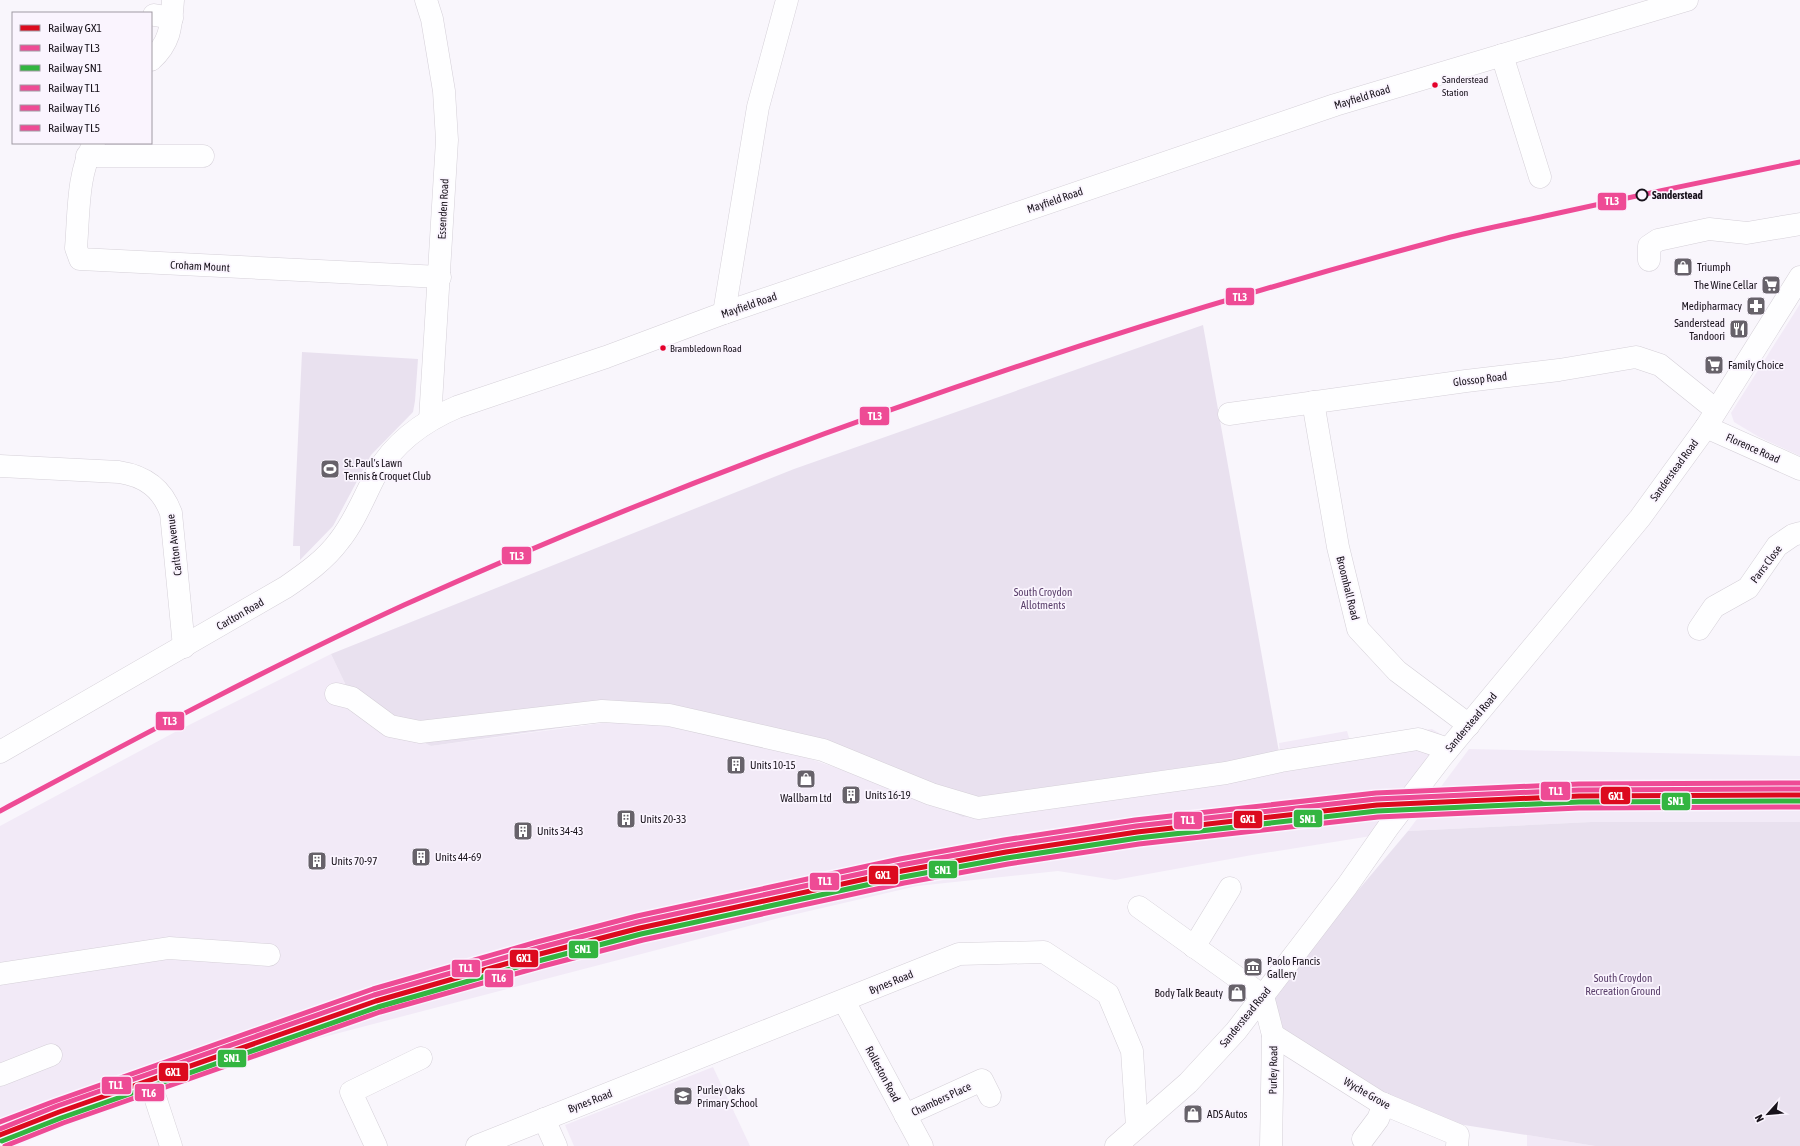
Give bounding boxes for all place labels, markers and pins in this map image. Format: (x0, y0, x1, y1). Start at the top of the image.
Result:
place label: Sanderstead Station (1442, 74, 1488, 98)
marker: Sanderstead Station (1430, 80, 1440, 90)
marker: Sanderstead (1635, 188, 1649, 202)
place label: Sanderstead (1652, 189, 1703, 201)
shop icon: Triumph (1672, 256, 1694, 278)
place label: Triumph (1697, 261, 1731, 273)
supermarket icon: The Wine Cellar (1760, 274, 1782, 296)
place label: The Wine Cellar (1694, 279, 1758, 291)
pharmacy icon: Medipharmacy (1745, 295, 1767, 317)
place label: Medipharmacy (1681, 300, 1742, 312)
place label: Sanderstead Tandoori (1674, 317, 1725, 342)
restaurant icon: Sanderstead Tandoori (1728, 318, 1750, 340)
marker: Brambledown Road (658, 343, 668, 353)
place label: Brambledown Road (670, 343, 742, 354)
supermarket icon: Family Choice (1703, 354, 1725, 376)
place label: Family Choice (1728, 359, 1784, 371)
place label: St. Paul's Lawn Tennis & Croquet Club (344, 457, 431, 482)
sports icon: St. Paul's Lawn Tennis & Croquet Club (319, 458, 341, 480)
building icon: Units 10-15 (725, 754, 747, 776)
place label: Units 10-15 (750, 759, 796, 771)
shop icon: Wallbarn Ltd (795, 768, 817, 790)
building icon: Units 16-19 (840, 784, 862, 806)
place label: Units 16-19 (865, 789, 911, 801)
place label: Wallbarn Ltd (780, 792, 832, 804)
building icon: Units 20-33 (615, 808, 637, 830)
place label: Units 20-33 (640, 813, 686, 825)
building icon: Units 34-43 (512, 820, 534, 842)
place label: Units 34-43 (537, 825, 583, 837)
building icon: Units 44-69 (410, 846, 432, 868)
building icon: Units 70-97 (306, 850, 328, 872)
place label: Units 44-69 (435, 851, 481, 863)
place label: Units 70-97 (331, 855, 377, 867)
place label: Paolo Francis Gallery (1267, 955, 1320, 980)
museum icon: Paolo Francis Gallery (1242, 956, 1264, 978)
shop icon: Body Talk Beauty (1226, 982, 1248, 1004)
place label: Body Talk Beauty (1155, 987, 1223, 999)
place label: Purley Oaks Primary School (697, 1084, 758, 1109)
school or university icon: Purley Oaks Primary School (672, 1085, 694, 1107)
shop icon: ADS Autos (1182, 1103, 1204, 1125)
place label: ADS Autos (1207, 1108, 1248, 1120)

